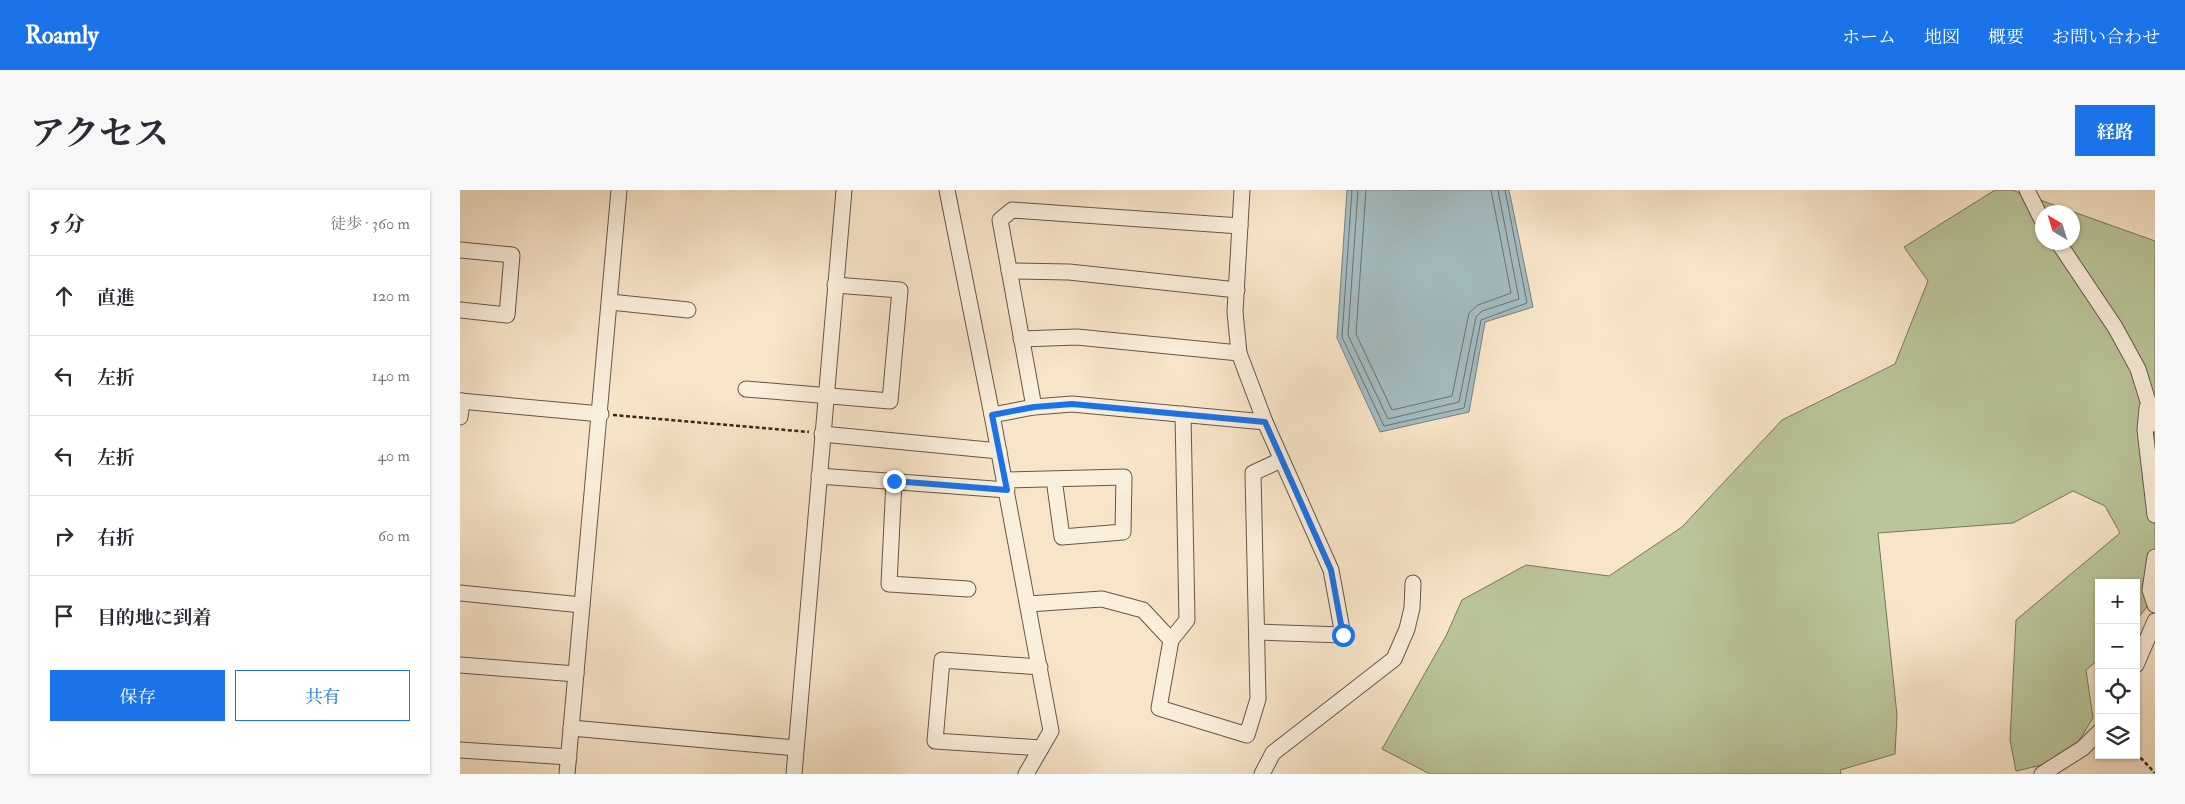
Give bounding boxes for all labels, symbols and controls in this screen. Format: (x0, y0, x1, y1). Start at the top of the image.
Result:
text: Roamly (25, 20, 99, 51)
text: ホーム (1842, 26, 1896, 49)
text: 地図 (1924, 26, 1960, 49)
text: 概要 (1988, 26, 2024, 49)
text: お問い合わせ (2052, 26, 2160, 49)
button: 経路 (2075, 105, 2155, 156)
text: アクセス (30, 112, 169, 156)
north arrow (2035, 205, 2080, 250)
text: 5 分 (50, 211, 85, 238)
text: 徒歩 · 360 m (330, 214, 410, 234)
icon: ahead (50, 282, 78, 310)
text: 直進 (97, 286, 135, 310)
text: 120 m (372, 286, 410, 306)
icon: left (50, 362, 78, 390)
text: 左折 (97, 366, 135, 390)
text: 140 m (372, 366, 410, 386)
icon: left (50, 442, 78, 470)
text: 左折 (97, 446, 135, 470)
text: 40 m (377, 446, 410, 466)
route end (883, 470, 906, 493)
icon: right (50, 522, 78, 550)
text: 右折 (97, 526, 135, 550)
text: 60 m (378, 526, 410, 546)
map controls (2095, 579, 2140, 759)
button: + (2095, 579, 2140, 624)
icon: arrive (50, 602, 78, 630)
text: 目的地に到着 (97, 606, 211, 630)
route start (1332, 624, 1355, 647)
button: − (2095, 624, 2140, 669)
button: locate (2095, 669, 2140, 714)
button: 保存 (50, 670, 225, 721)
button: 共有 (235, 670, 410, 721)
button: layers (2095, 714, 2140, 759)

